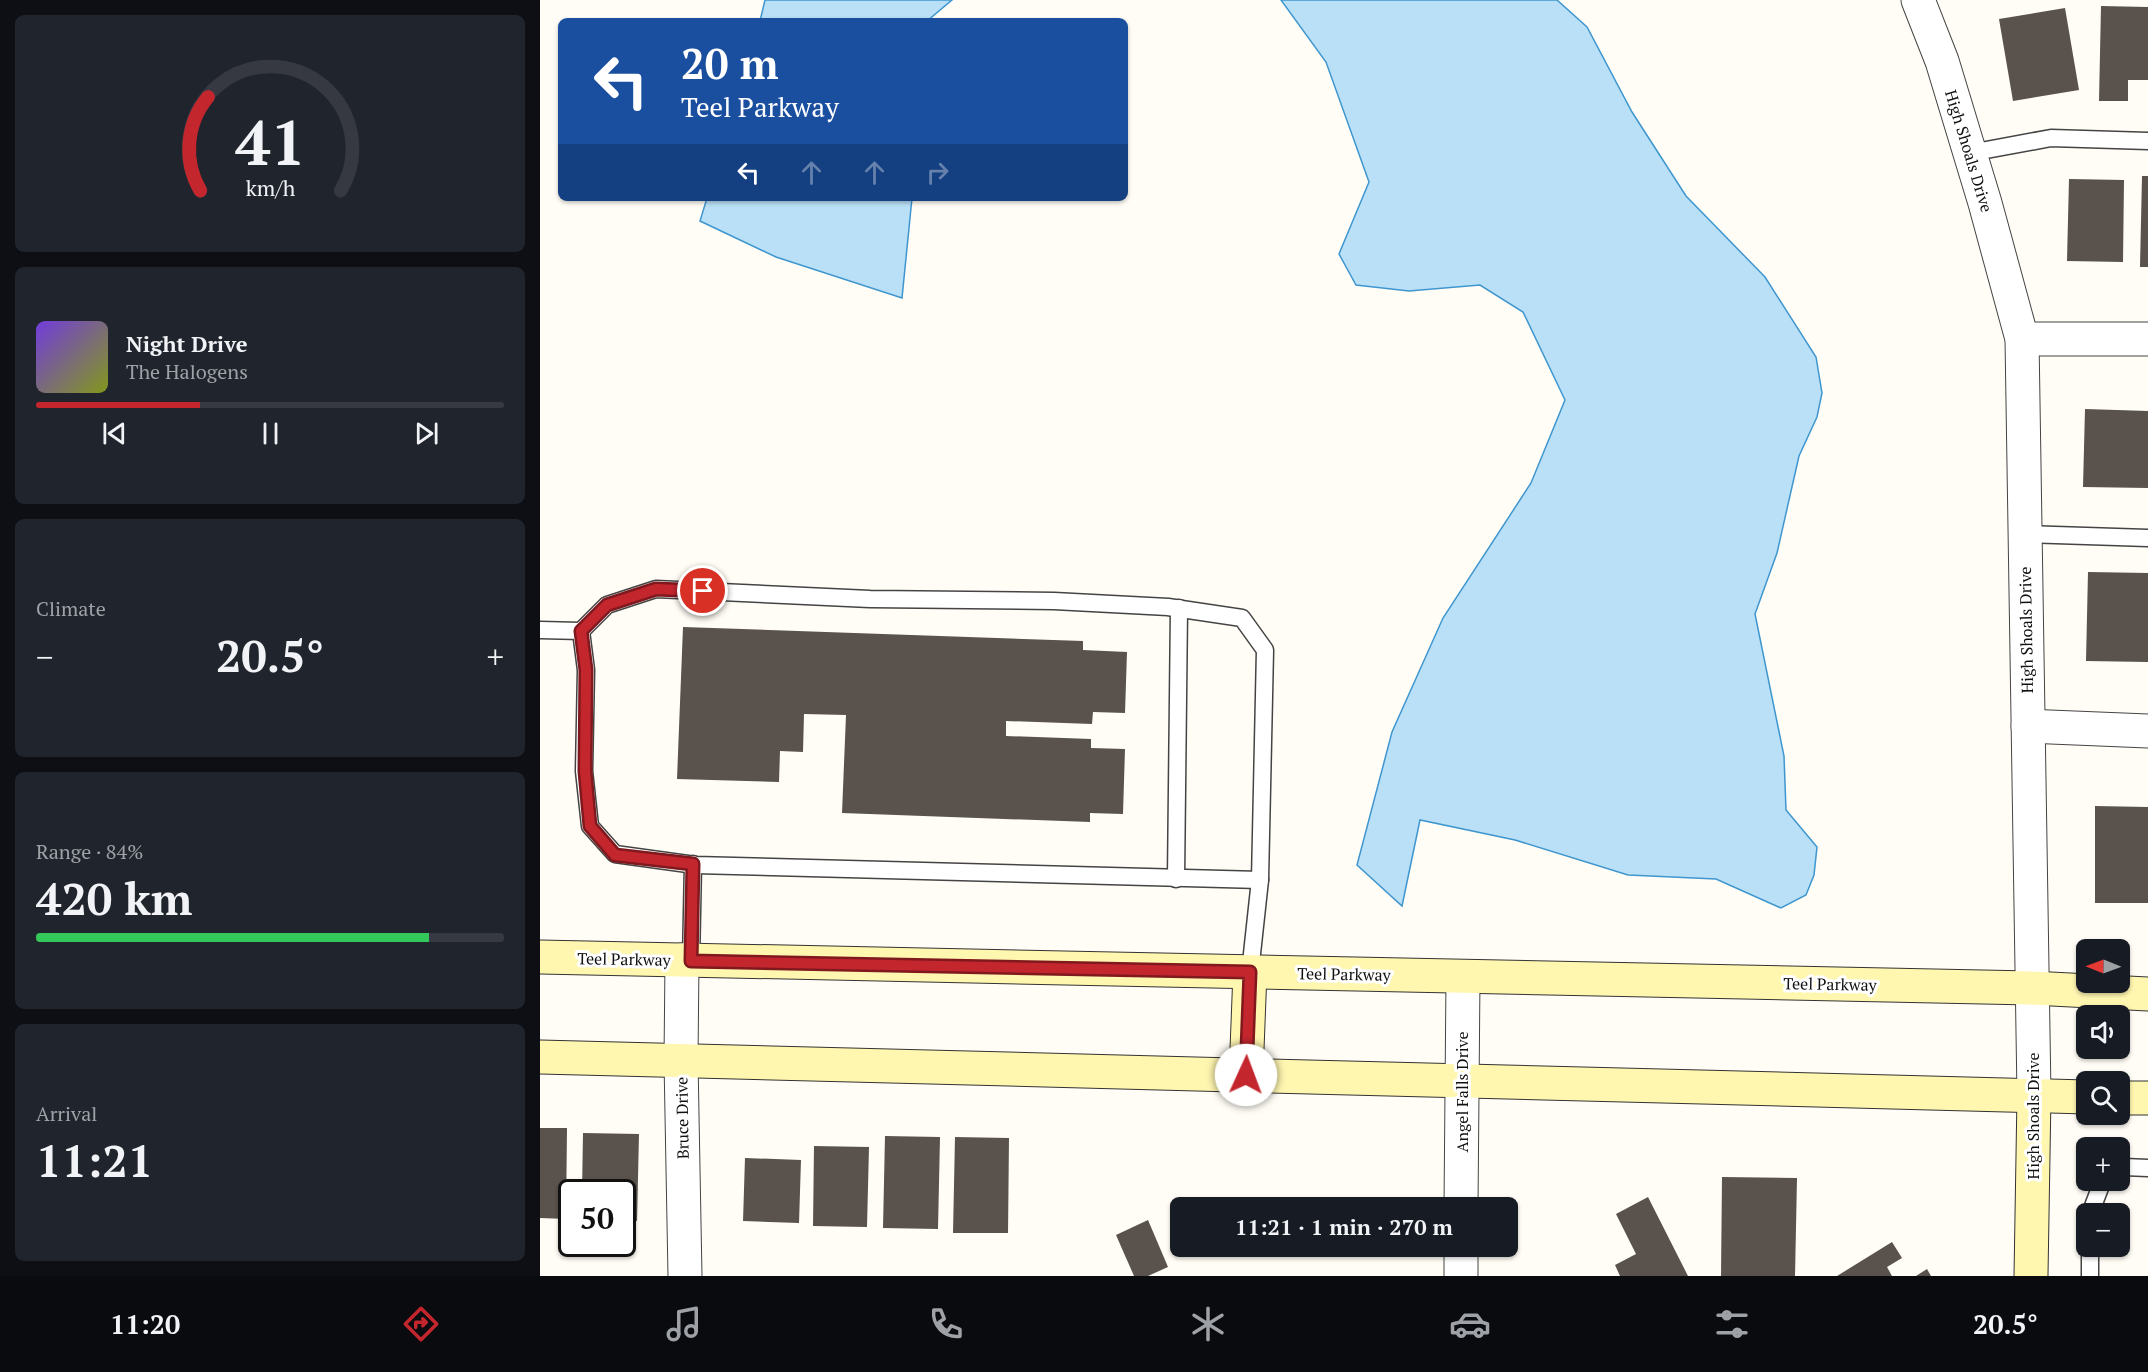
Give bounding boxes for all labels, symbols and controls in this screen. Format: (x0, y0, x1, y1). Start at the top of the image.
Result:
text: 20 m (681, 35, 779, 91)
icon: left (582, 42, 660, 120)
street label: High Shoals Drive (1940, 87, 1998, 215)
text: Teel Parkway (681, 89, 839, 125)
text: 41 (235, 100, 305, 183)
icon: left (732, 156, 765, 189)
icon: ahead (795, 156, 828, 189)
icon: ahead (858, 156, 891, 189)
icon: right (921, 156, 954, 189)
text: km/h (245, 174, 295, 202)
text: Night Drive (126, 329, 248, 358)
text: The Halogens (126, 358, 248, 385)
icon: previous (98, 417, 131, 450)
icon: pause (254, 417, 287, 450)
icon: next (410, 417, 443, 450)
pin (677, 565, 728, 616)
street label: High Shoals Drive (2014, 566, 2038, 694)
icon: arrive (686, 574, 719, 607)
text: Climate (36, 595, 106, 622)
text: 20.5° (216, 625, 324, 685)
text: − (36, 635, 54, 678)
text: + (486, 635, 504, 678)
text: Range · 84% (36, 838, 143, 865)
text: 420 km (36, 868, 192, 928)
north arrow (2076, 939, 2130, 993)
map controls (2076, 939, 2130, 1257)
street label: Teel Parkway (577, 947, 672, 971)
street label: Teel Parkway (1297, 962, 1392, 986)
street label: Teel Parkway (1783, 972, 1878, 996)
button: sound (2076, 1005, 2130, 1059)
street label: Angel Falls Drive (1451, 1032, 1473, 1153)
position arrow (1214, 1043, 1278, 1107)
street label: High Shoals Drive (2022, 1053, 2044, 1179)
button: search (2076, 1071, 2130, 1125)
street label: Bruce Drive (670, 1077, 694, 1159)
text: Arrival (36, 1100, 97, 1127)
text: 11:21 (36, 1130, 153, 1190)
button: + (2076, 1137, 2130, 1191)
speed limit sign: 50 (558, 1179, 636, 1257)
button: − (2076, 1203, 2130, 1257)
text: 11:21 · 1 min · 270 m (1235, 1212, 1453, 1241)
icon: directions (400, 1303, 442, 1345)
icon: music (663, 1303, 705, 1345)
icon: phone (925, 1303, 967, 1345)
icon: climate (1187, 1303, 1229, 1345)
icon: car (1449, 1303, 1491, 1345)
icon: filters (1711, 1303, 1753, 1345)
text: 11:20 (110, 1306, 180, 1342)
text: 20.5° (1973, 1306, 2038, 1342)

